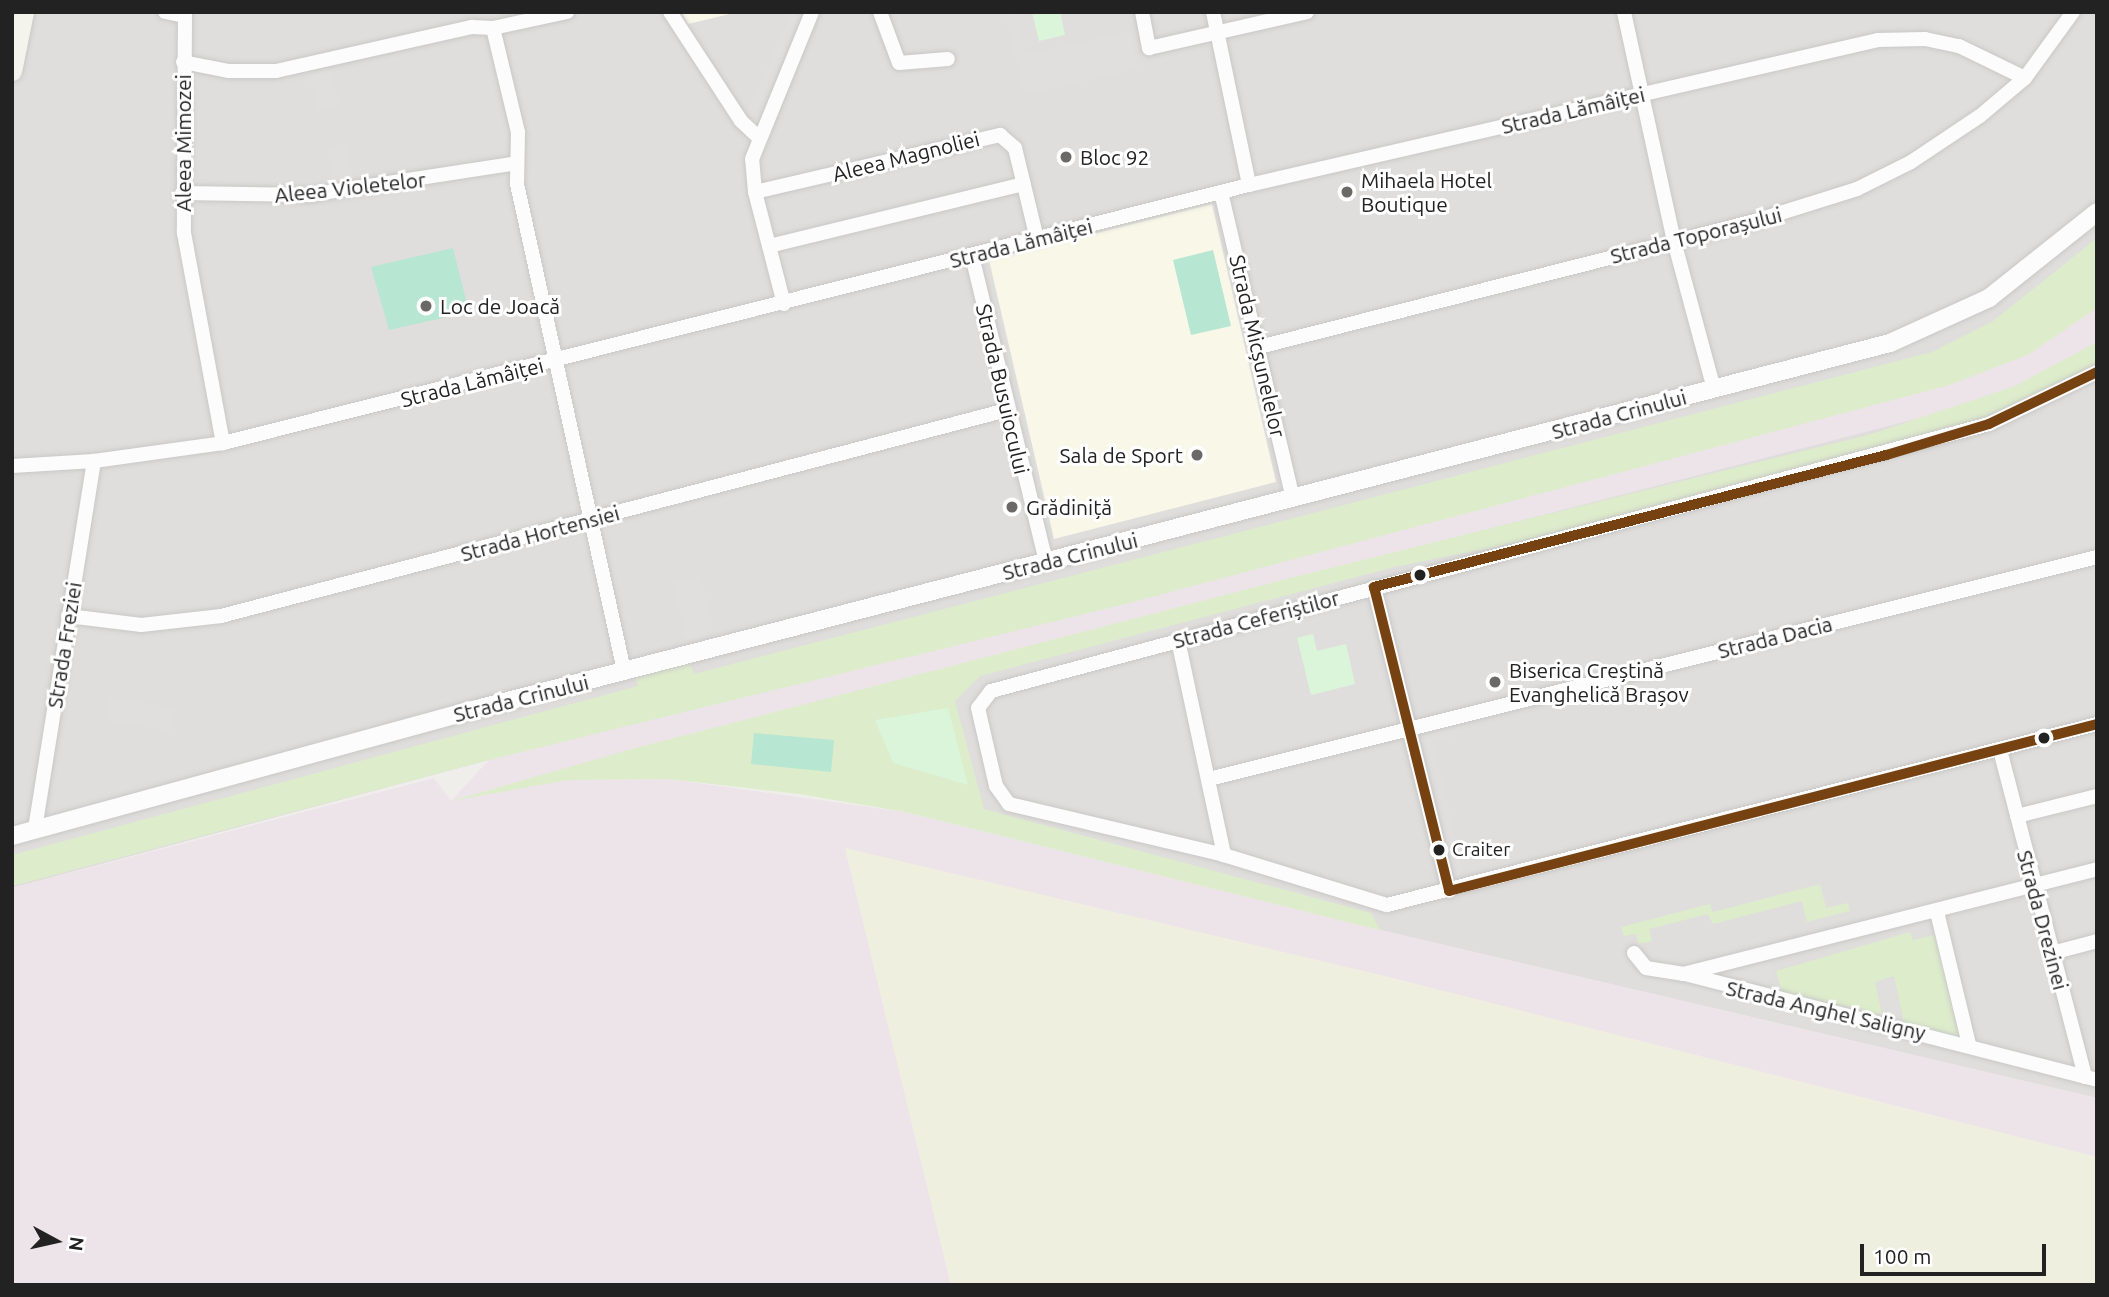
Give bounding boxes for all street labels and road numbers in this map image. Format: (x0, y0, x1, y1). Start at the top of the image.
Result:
street label: Aleea Mimozei (170, 74, 196, 212)
street label: Strada Lămâiței (1499, 81, 1647, 139)
street label: Aleea Magnoliei (830, 126, 982, 186)
street label: Aleea Violetelor (273, 167, 427, 207)
street label: Strada Toporașului (1608, 202, 1784, 268)
street label: Strada Lămâiței (947, 213, 1095, 273)
street label: Strada Micșunelelor (1225, 252, 1291, 440)
street label: Strada Busuiocului (971, 301, 1035, 477)
street label: Strada Lămâiței (398, 352, 546, 412)
street label: Strada Crinului (1549, 384, 1689, 444)
street label: Strada Hortensiei (458, 500, 622, 566)
street label: Strada Crinului (1000, 527, 1140, 585)
street label: Strada Freziei (42, 580, 86, 710)
street label: Strada Ceferiștilor (1170, 585, 1342, 653)
street label: Strada Dacia (1715, 611, 1835, 663)
street label: Strada Crinului (451, 669, 591, 727)
street label: Strada Drezinei (2012, 847, 2074, 993)
street label: Strada Anghel Saligny (1724, 975, 1928, 1045)

